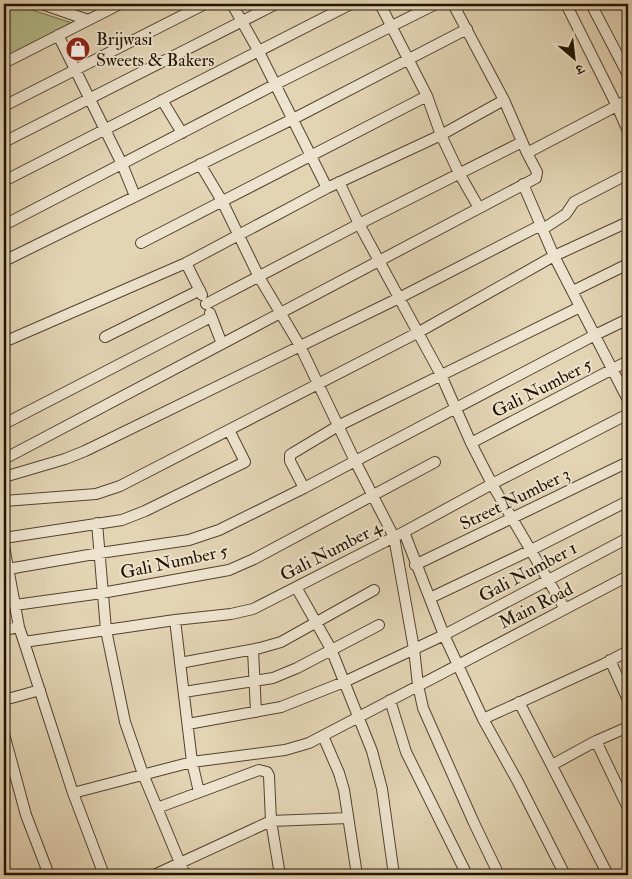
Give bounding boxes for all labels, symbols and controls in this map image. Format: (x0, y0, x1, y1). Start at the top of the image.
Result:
place label: Brijwasi Sweets & Bakers (96, 28, 214, 72)
north arrow (550, 32, 600, 82)
shop icon: Brijwasi Sweets & Bakers (65, 36, 91, 62)
text: उ (572, 59, 588, 79)
street label: Gali Number 5 (488, 353, 596, 423)
street label: Street Number 3 (456, 462, 574, 536)
street label: Gali Number 4 (276, 515, 387, 586)
street label: Gali Number 1 (475, 537, 581, 607)
street label: Gali Number 5 (118, 539, 230, 585)
street label: Main Road (495, 577, 577, 634)

